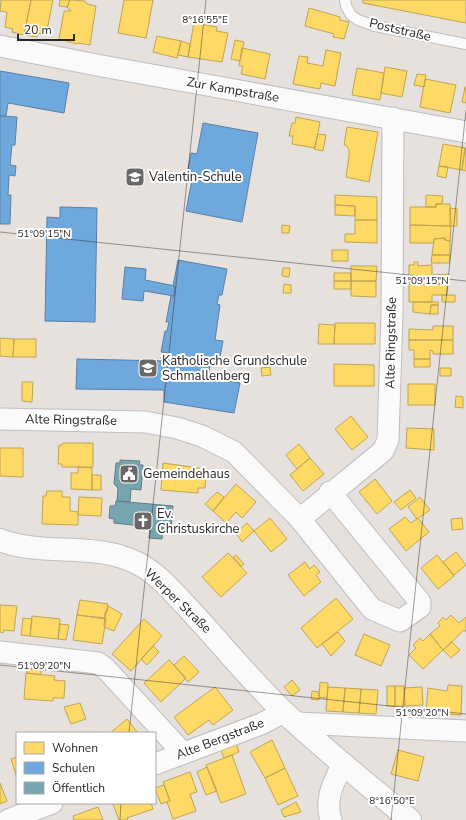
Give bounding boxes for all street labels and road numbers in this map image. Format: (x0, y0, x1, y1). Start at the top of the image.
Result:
street label: Poststraße (367, 14, 433, 46)
street label: Zur Kampstraße (185, 73, 281, 107)
street label: Alte Ringstraße (381, 297, 401, 389)
street label: Alte Ringstraße (25, 410, 117, 430)
street label: Werper Straße (141, 564, 215, 638)
street label: Alte Bergstraße (173, 714, 267, 764)

